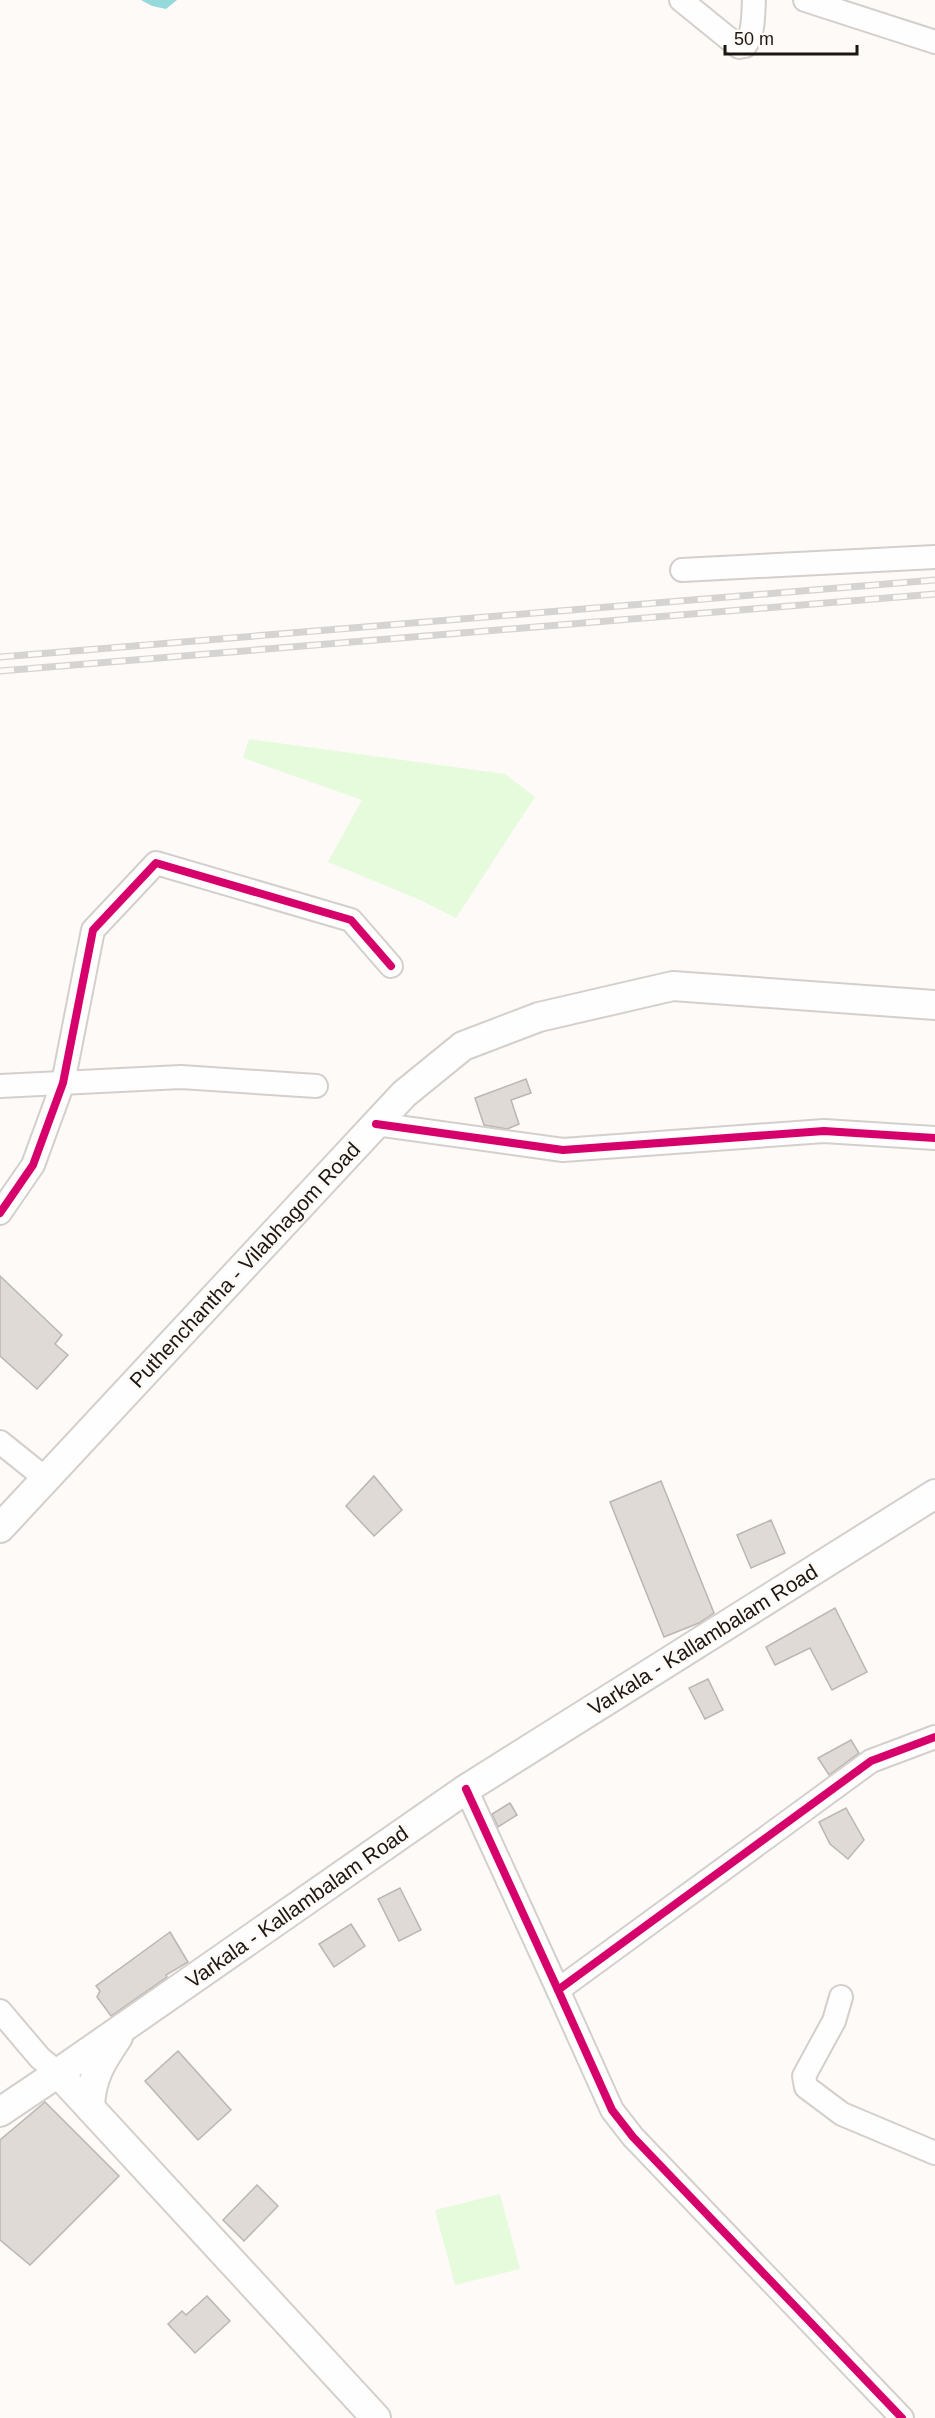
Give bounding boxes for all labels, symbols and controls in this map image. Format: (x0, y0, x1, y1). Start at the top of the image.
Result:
scale bar (725, 18, 857, 56)
text: 50 m (734, 29, 774, 49)
street label: Puthenchantha - Vilabhagom Road (125, 1137, 364, 1392)
street label: Varkala - Kallambalam Road (584, 1559, 822, 1720)
street label: Varkala - Kallambalam Road (181, 1821, 412, 1992)

